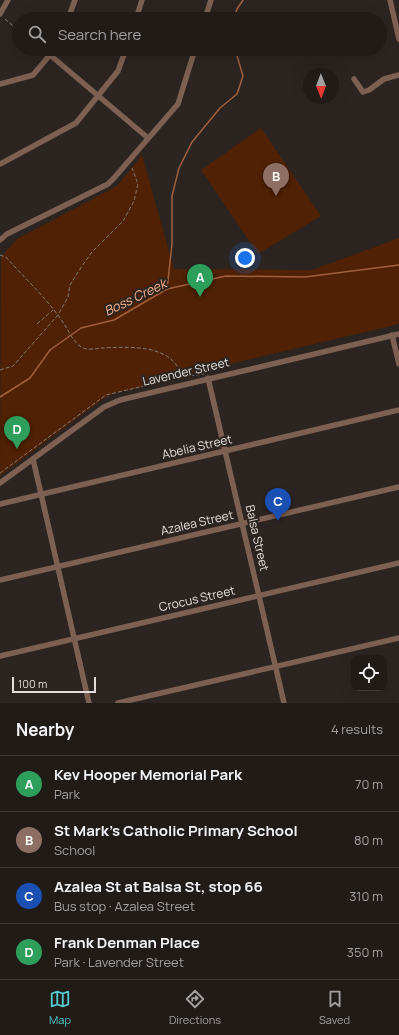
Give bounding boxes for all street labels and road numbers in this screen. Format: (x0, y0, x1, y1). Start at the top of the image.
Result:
street label: Lavender Street (141, 353, 231, 390)
street label: Abelia Street (160, 430, 234, 463)
street label: Balsa Street (242, 503, 273, 573)
street label: Azalea Street (159, 506, 235, 539)
street label: Crocus Street (157, 581, 237, 616)

